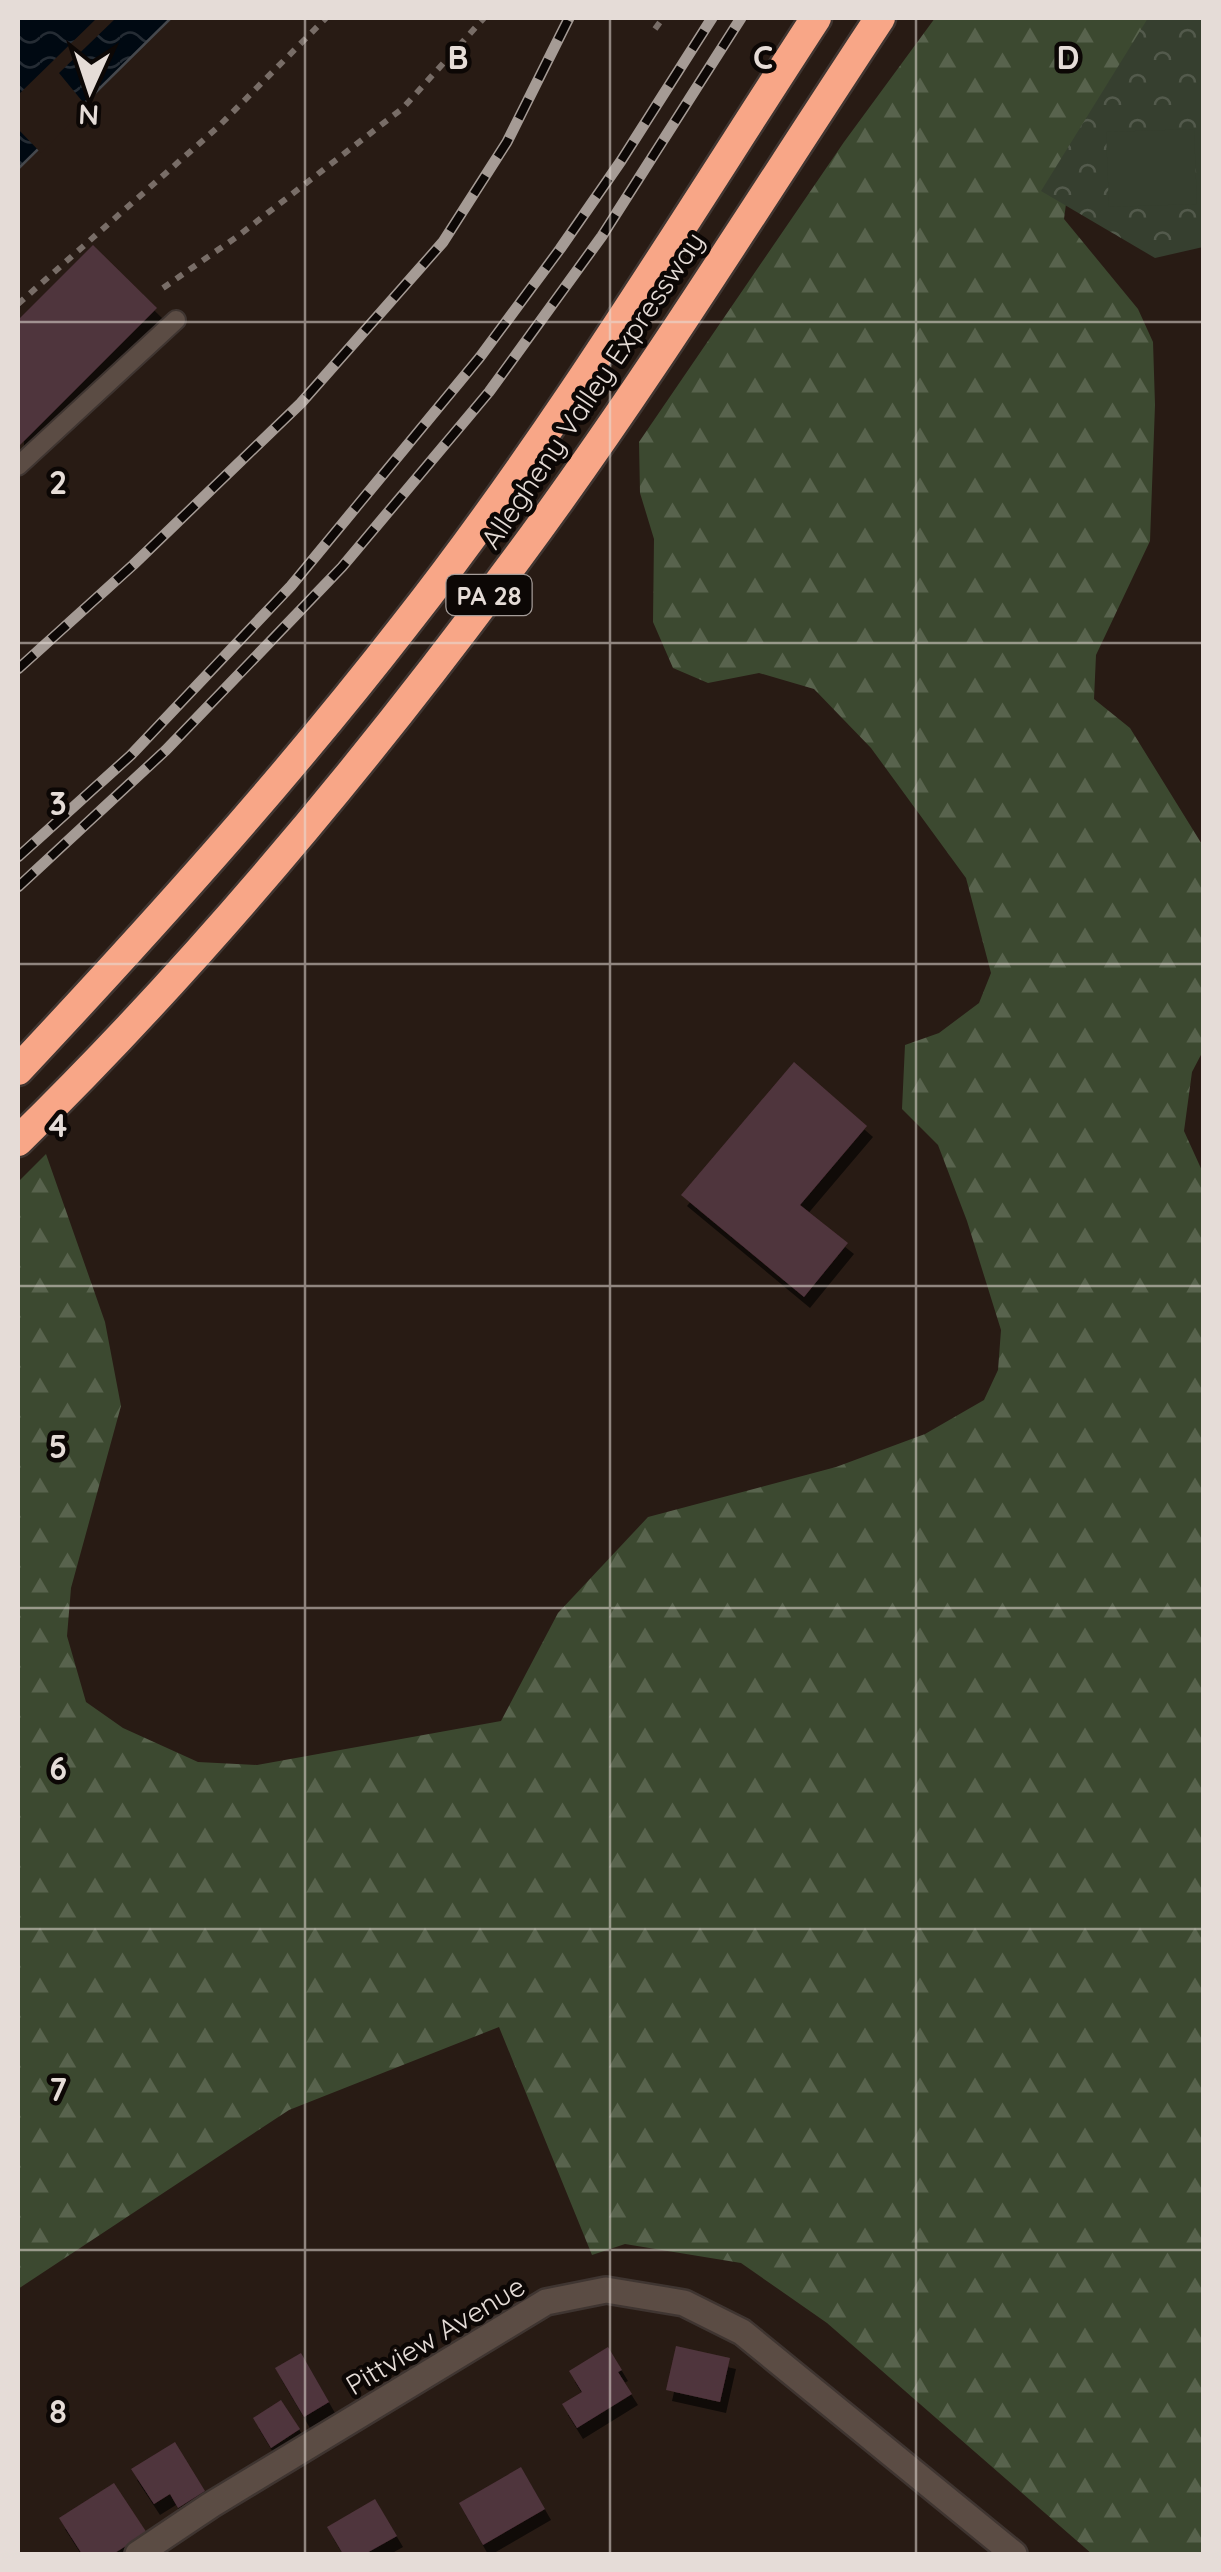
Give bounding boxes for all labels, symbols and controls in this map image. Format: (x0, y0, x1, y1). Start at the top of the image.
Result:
text: B (448, 37, 468, 77)
text: C (753, 37, 773, 77)
text: D (1057, 37, 1079, 77)
north arrow (40, 40, 140, 140)
text: N (77, 97, 100, 133)
street label: Allegheny Valley Expressway (473, 225, 711, 555)
text: 2 (49, 462, 67, 502)
road number: PA 28 (446, 575, 532, 615)
text: 3 (49, 783, 67, 823)
text: 4 (49, 1105, 68, 1145)
text: 5 (49, 1426, 67, 1466)
text: 6 (49, 1748, 67, 1788)
text: 7 (49, 2069, 67, 2109)
street label: Pittview Avenue (339, 2268, 531, 2402)
text: 8 (49, 2391, 67, 2431)

